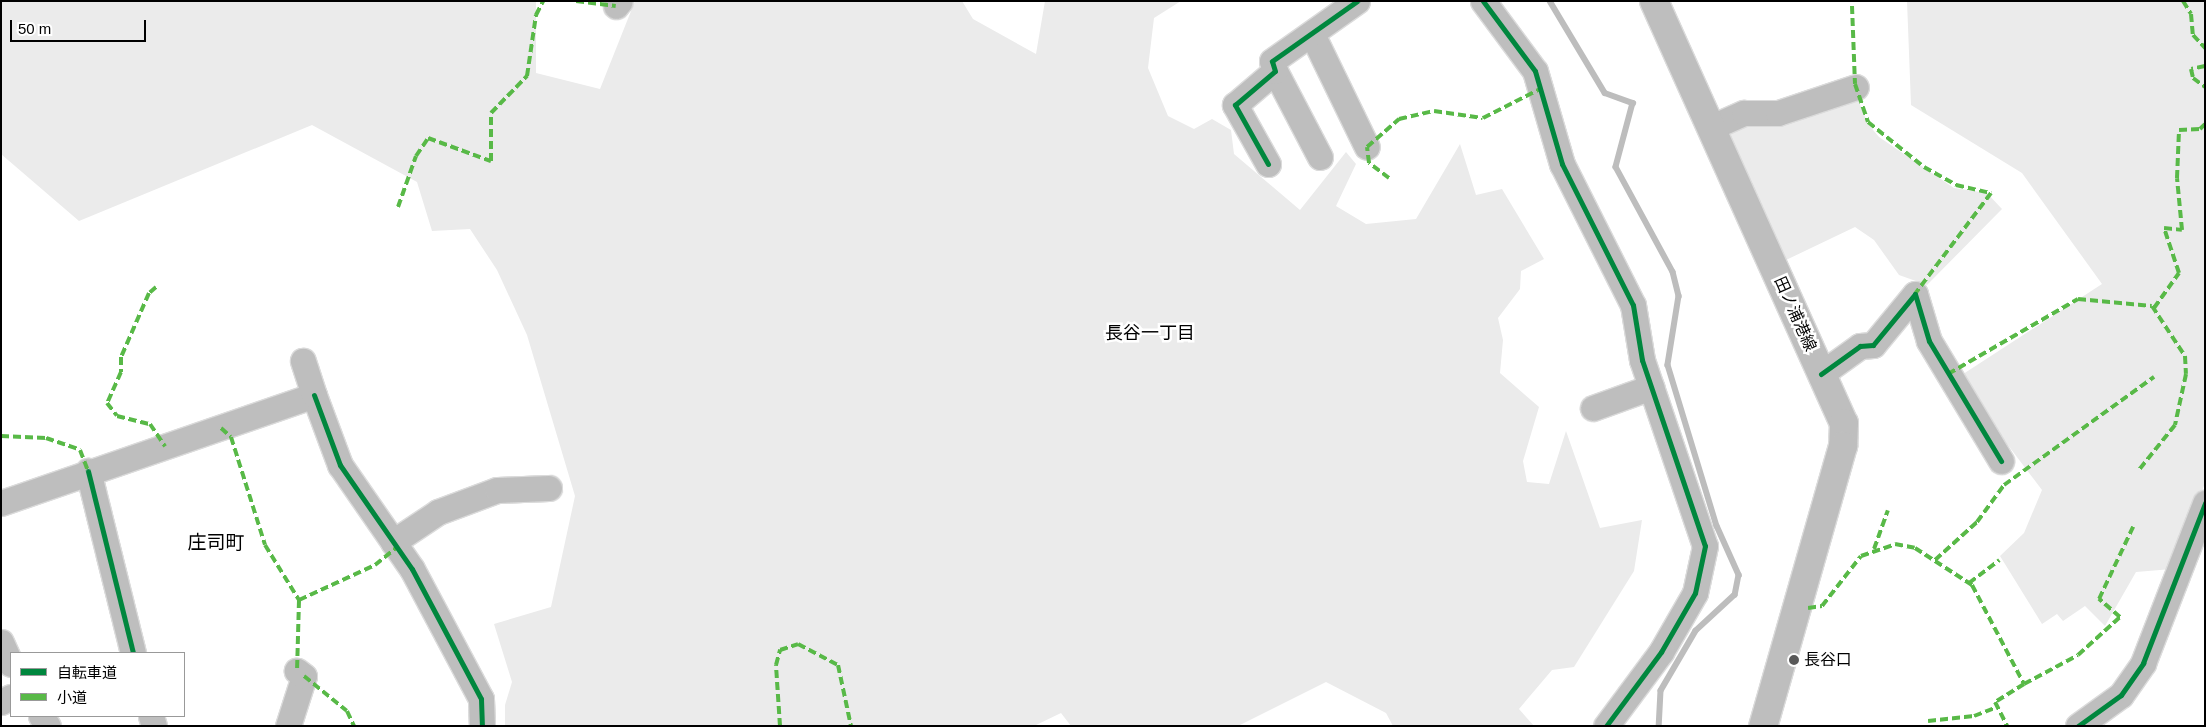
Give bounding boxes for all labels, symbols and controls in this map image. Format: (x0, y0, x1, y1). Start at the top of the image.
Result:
scale bar (12, 10, 149, 42)
text: 50 m (18, 20, 51, 37)
street label: 田ノ浦港線 (1770, 274, 1820, 354)
district label: 長谷一丁目 (1105, 322, 1195, 344)
district label: 庄司町 (188, 532, 244, 554)
place label: 長谷口 (1804, 650, 1852, 670)
legend (10, 652, 185, 717)
marker: 長谷口 (1788, 654, 1800, 666)
text: 自転車道 (57, 664, 117, 681)
text: 小道 (57, 689, 87, 706)

